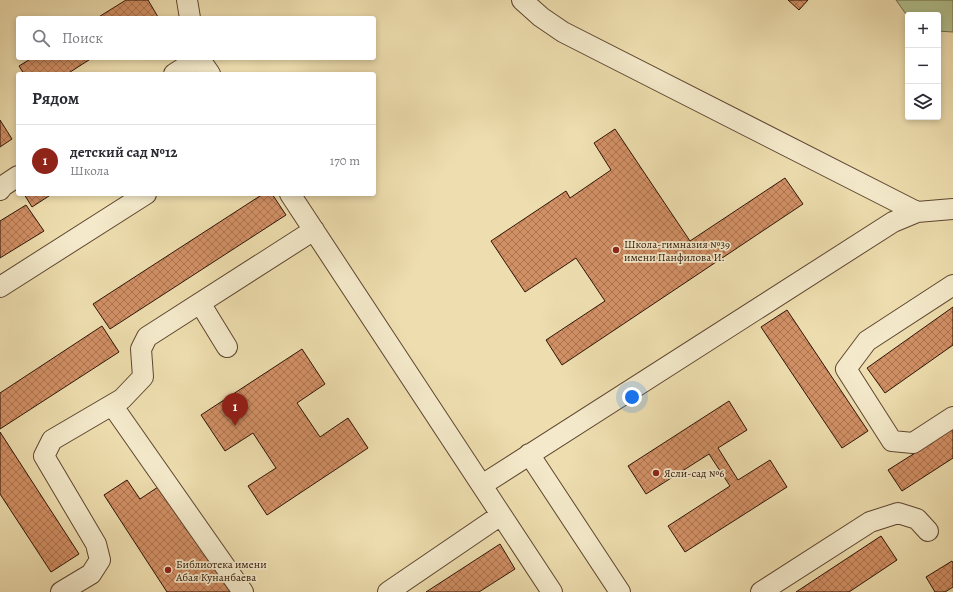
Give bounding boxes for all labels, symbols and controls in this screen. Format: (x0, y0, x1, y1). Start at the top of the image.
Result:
map controls (905, 12, 941, 120)
button: + (905, 12, 941, 48)
search box (16, 16, 376, 60)
icon: search (30, 27, 52, 49)
text: Поиск (62, 28, 103, 48)
button: − (905, 48, 941, 84)
button: layers (905, 84, 941, 120)
text: Рядом (32, 87, 79, 110)
text: детский сад №12 (70, 142, 178, 162)
text: 1 (43, 152, 47, 169)
text: 170 m (330, 152, 360, 169)
text: Школа (70, 162, 109, 179)
place label: Школа-гимназия №39 имени Панфилова И. (624, 237, 730, 265)
marker: Школа-гимназия №39 имени Панфилова И. (611, 245, 621, 255)
your location (622, 387, 642, 407)
pin: 1 (222, 393, 248, 426)
place label: Ясли-сад №6 (664, 466, 724, 481)
marker: Ясли-сад №6 (651, 468, 661, 478)
place label: Библиотека имени Абая Кунанбаева (175, 557, 267, 585)
marker: Библиотека имени Абая Кунанбаева (163, 565, 173, 575)

